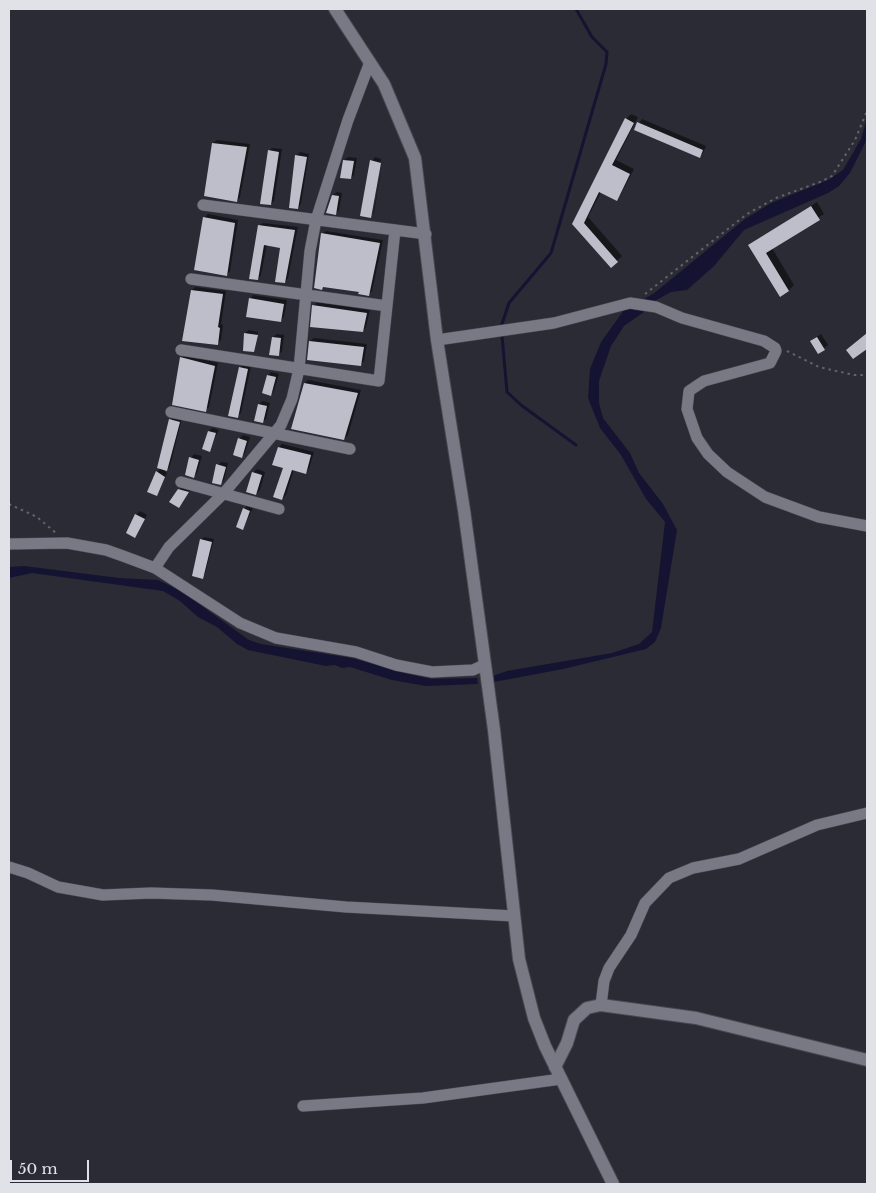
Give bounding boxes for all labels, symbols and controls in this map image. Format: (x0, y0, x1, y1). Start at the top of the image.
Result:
scale bar (12, 1150, 91, 1182)
text: 50 m (18, 1159, 58, 1178)

